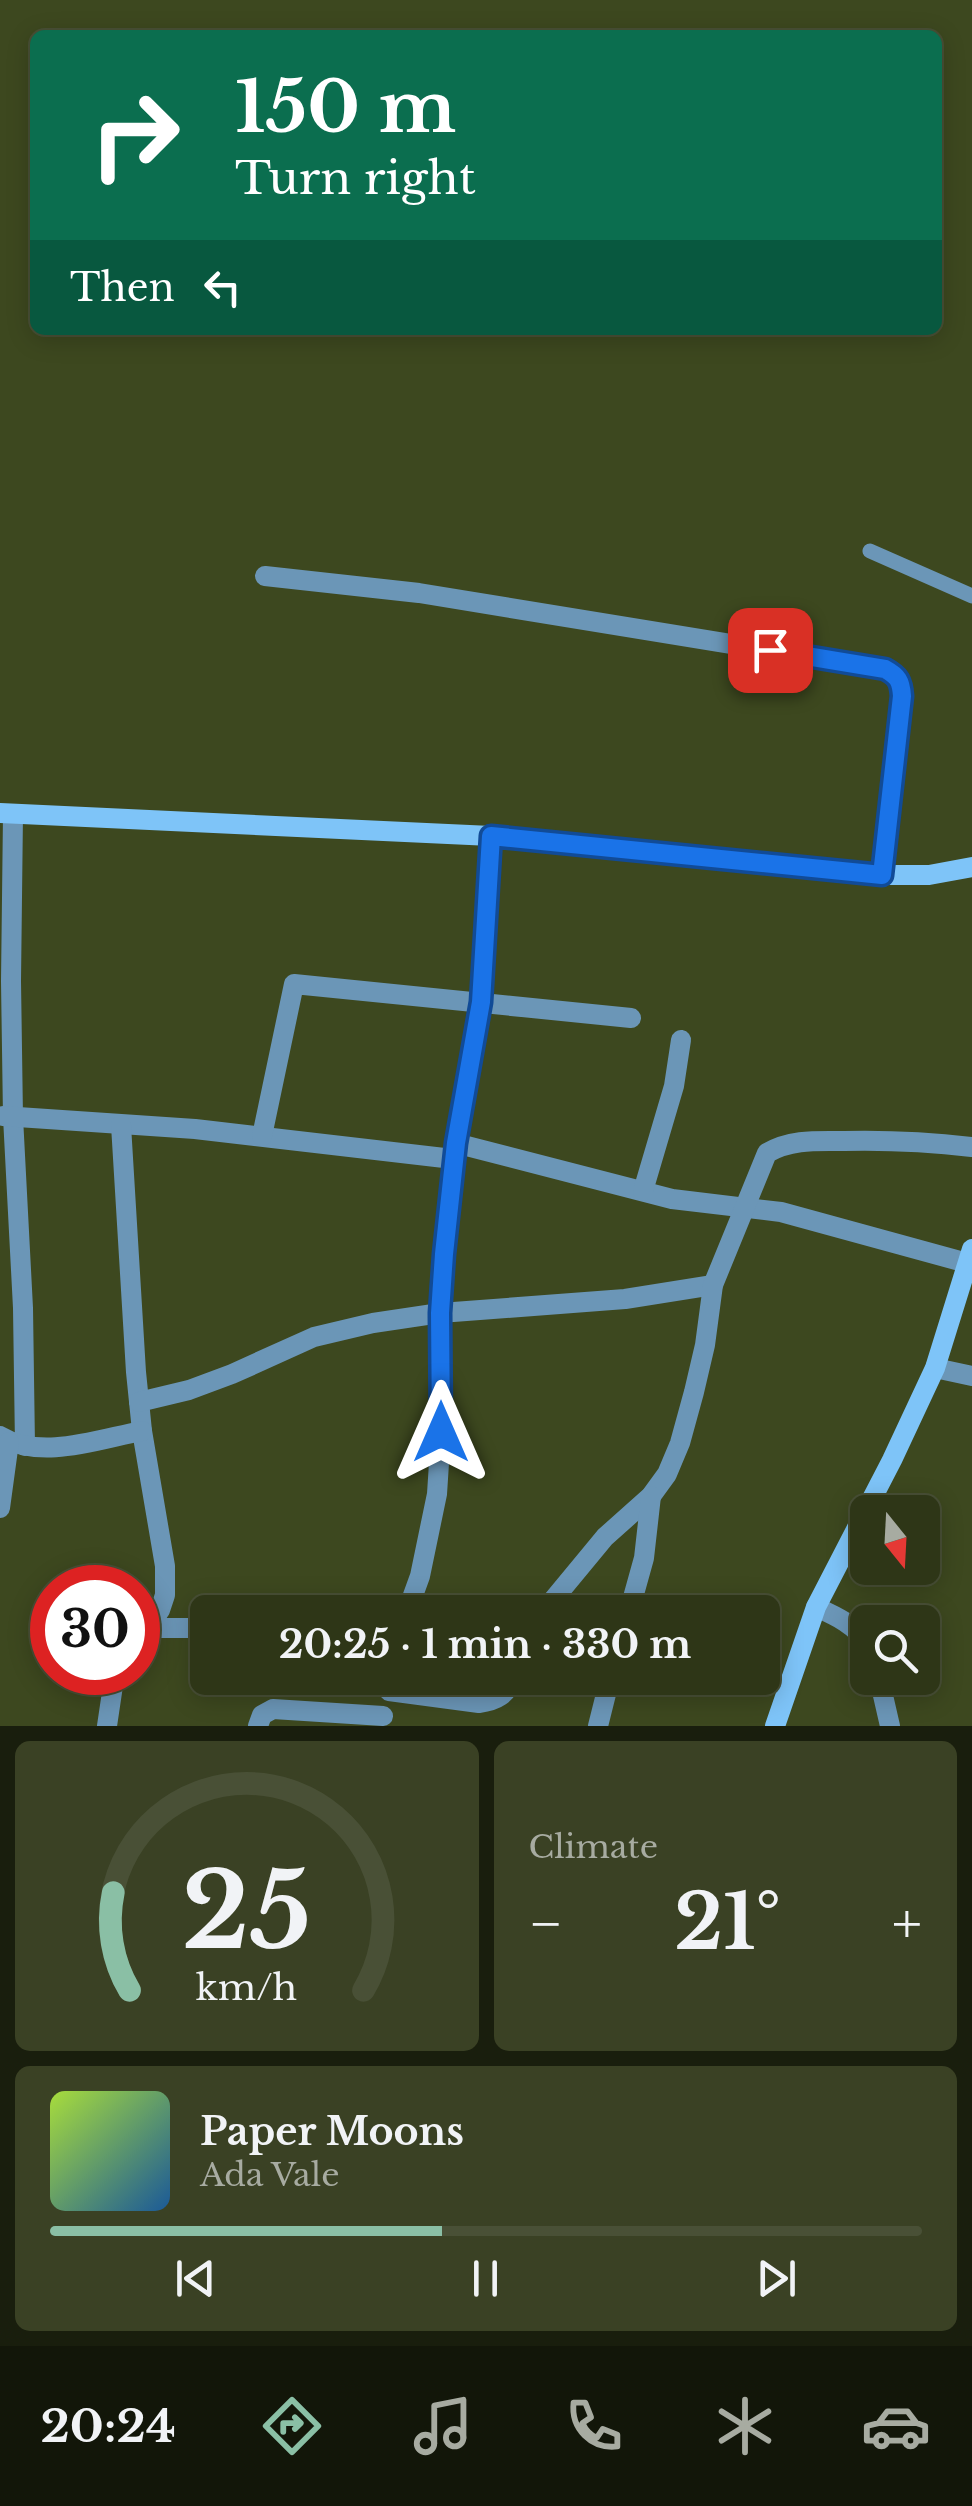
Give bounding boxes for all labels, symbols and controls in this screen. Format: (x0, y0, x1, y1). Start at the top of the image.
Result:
text: 150 m (235, 64, 456, 151)
icon: right (70, 70, 200, 200)
text: Turn right (235, 150, 476, 206)
icon: left (195, 260, 250, 315)
text: Then (70, 264, 175, 311)
pin (728, 608, 813, 693)
icon: arrive (743, 623, 798, 678)
position arrow (389, 1380, 493, 1484)
north arrow (850, 1495, 940, 1585)
map controls (850, 1495, 940, 1695)
speed limit sign: 30 (30, 1565, 160, 1695)
button: search (850, 1605, 940, 1695)
text: 20:25 · 1 min · 330 m (279, 1621, 691, 1668)
text: Climate (529, 1827, 658, 1867)
text: 25 (182, 1847, 312, 1976)
text: 21° (674, 1876, 781, 1969)
text: − (529, 1890, 563, 1958)
text: + (892, 1890, 922, 1958)
text: km/h (196, 1965, 297, 2010)
text: Paper Moons (200, 2108, 464, 2155)
text: Ada Vale (200, 2155, 340, 2195)
icon: previous (168, 2251, 223, 2306)
icon: pause (458, 2251, 513, 2306)
icon: next (749, 2251, 804, 2306)
icon: directions (257, 2391, 327, 2461)
icon: music (408, 2391, 478, 2461)
icon: phone (559, 2391, 629, 2461)
icon: climate (710, 2391, 780, 2461)
icon: car (861, 2391, 931, 2461)
text: 20:24 (41, 2398, 176, 2454)

